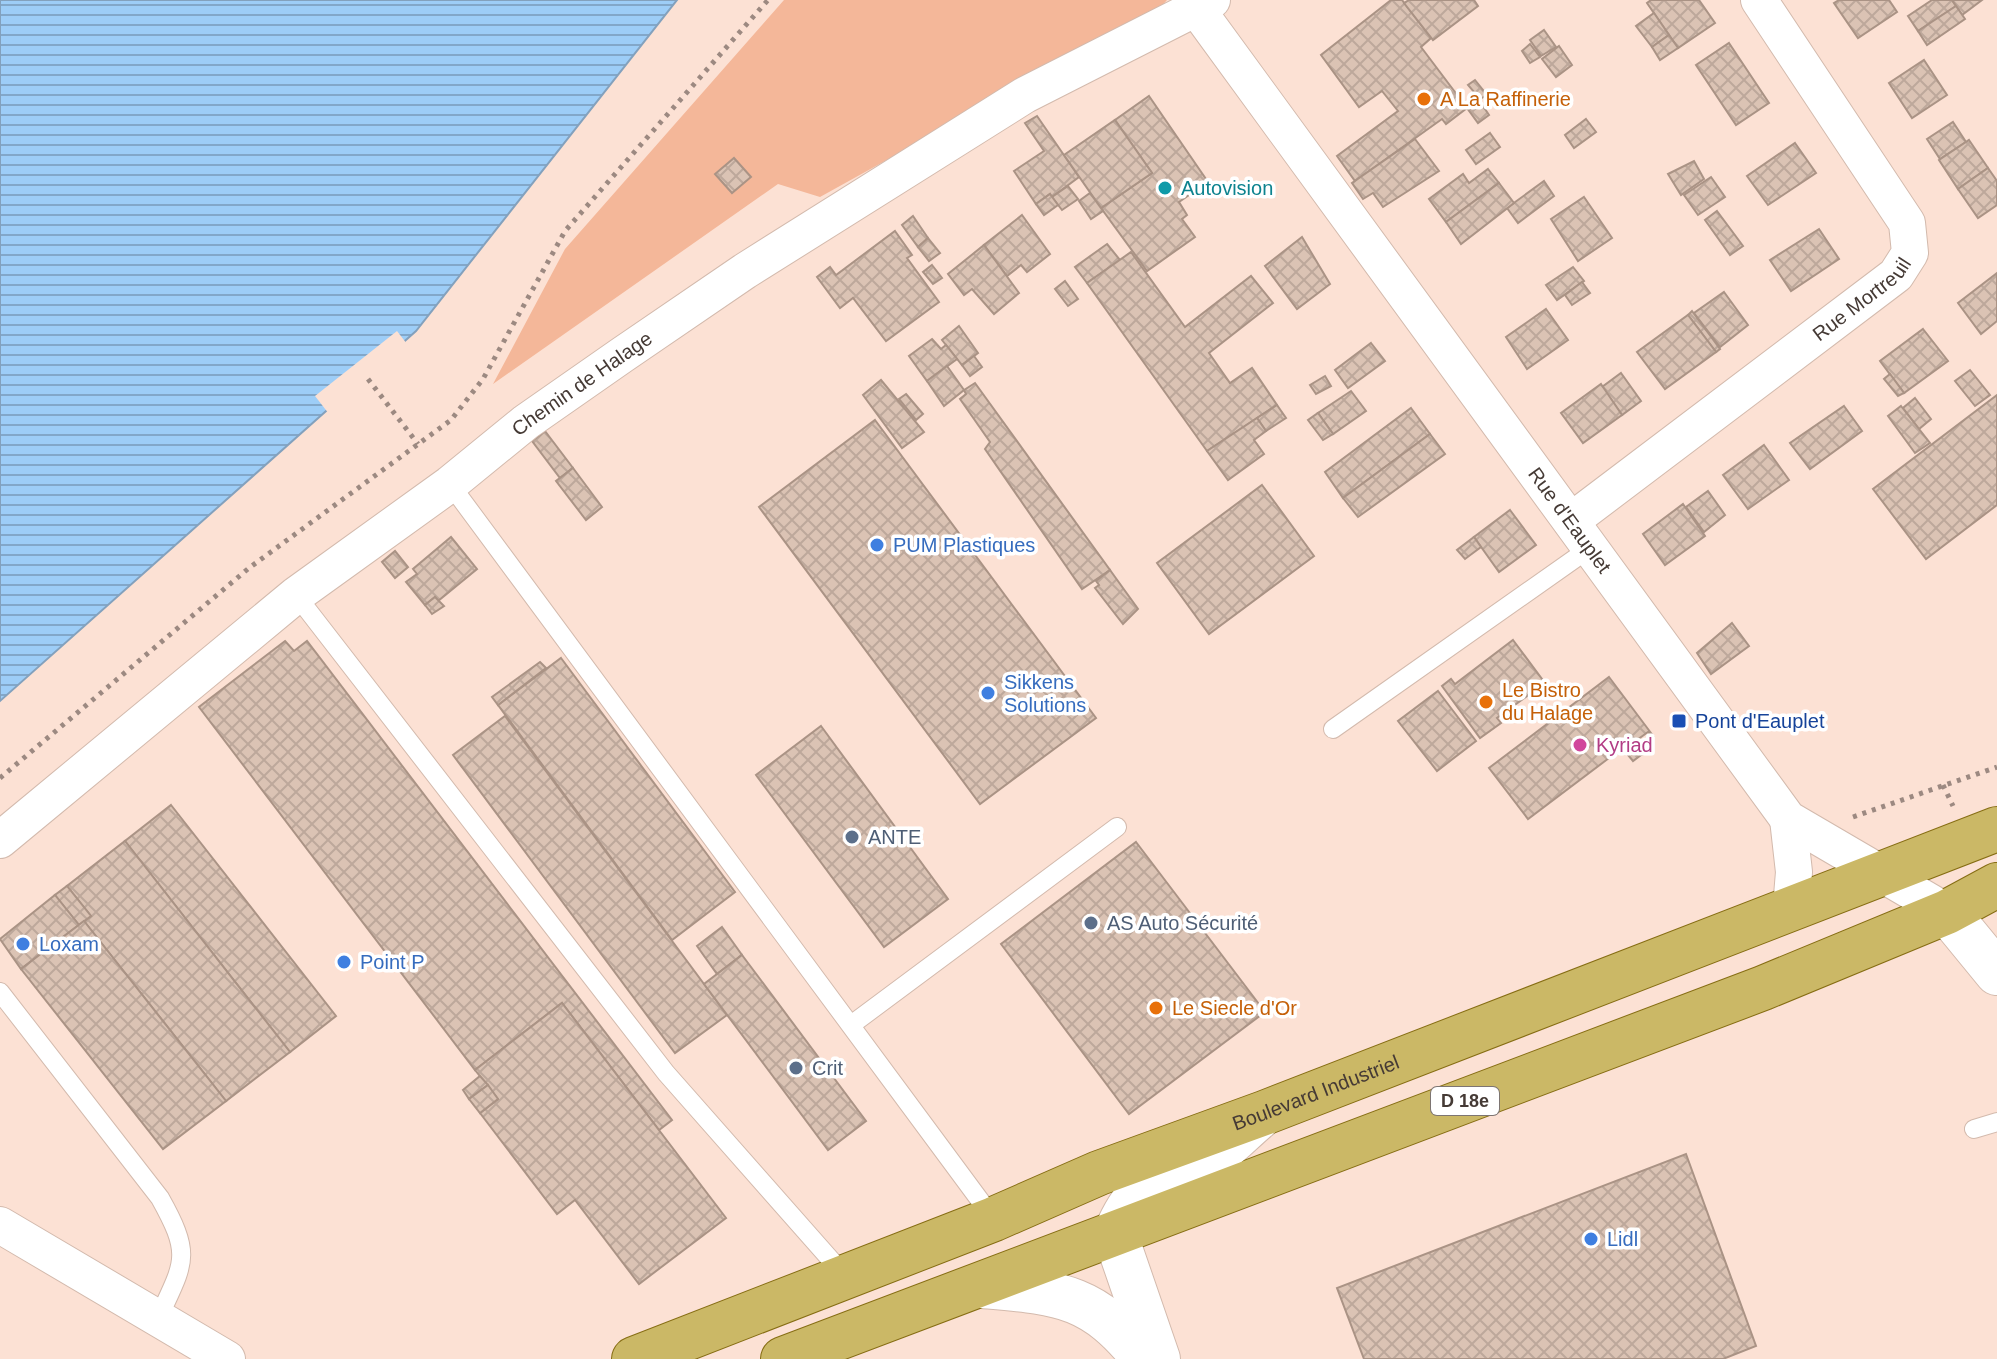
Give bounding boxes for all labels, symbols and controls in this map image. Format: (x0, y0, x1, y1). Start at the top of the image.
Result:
place label: A La Raffinerie (1440, 88, 1571, 110)
marker: A La Raffinerie (1415, 90, 1433, 108)
place label: Autovision (1181, 177, 1273, 199)
marker: Autovision (1156, 179, 1174, 197)
street label: Rue Mortreuil (1808, 254, 1915, 345)
street label: Chemin de Halage (507, 327, 656, 440)
street label: Rue d'Eauplet (1524, 463, 1616, 577)
place label: PUM Plastiques (893, 534, 1035, 556)
marker: PUM Plastiques (868, 536, 886, 554)
place label: Sikkens Solutions (1004, 671, 1086, 716)
place label: Le Bistro du Halage (1502, 679, 1593, 724)
marker: Sikkens Solutions (979, 684, 997, 702)
marker: Le Bistro du Halage (1477, 693, 1495, 711)
place label: Pont d'Eauplet (1695, 710, 1825, 732)
marker: Pont d'Eauplet (1670, 712, 1688, 730)
place label: Kyriad (1596, 734, 1653, 756)
marker: Kyriad (1571, 736, 1589, 754)
place label: ANTE (868, 826, 921, 848)
marker: ANTE (843, 828, 861, 846)
place label: AS Auto Sécurité (1107, 912, 1258, 934)
marker: AS Auto Sécurité (1082, 914, 1100, 932)
place label: Loxam (39, 933, 99, 955)
marker: Loxam (14, 935, 32, 953)
place label: Point P (360, 951, 424, 973)
marker: Point P (335, 953, 353, 971)
place label: Le Siecle d'Or (1172, 997, 1297, 1019)
marker: Le Siecle d'Or (1147, 999, 1165, 1017)
street label: Boulevard Industriel (1229, 1051, 1402, 1135)
place label: Crit (812, 1057, 844, 1079)
marker: Crit (787, 1059, 805, 1077)
road number: D 18e (1431, 1087, 1499, 1115)
place label: Lidl (1607, 1228, 1638, 1250)
marker: Lidl (1582, 1230, 1600, 1248)

